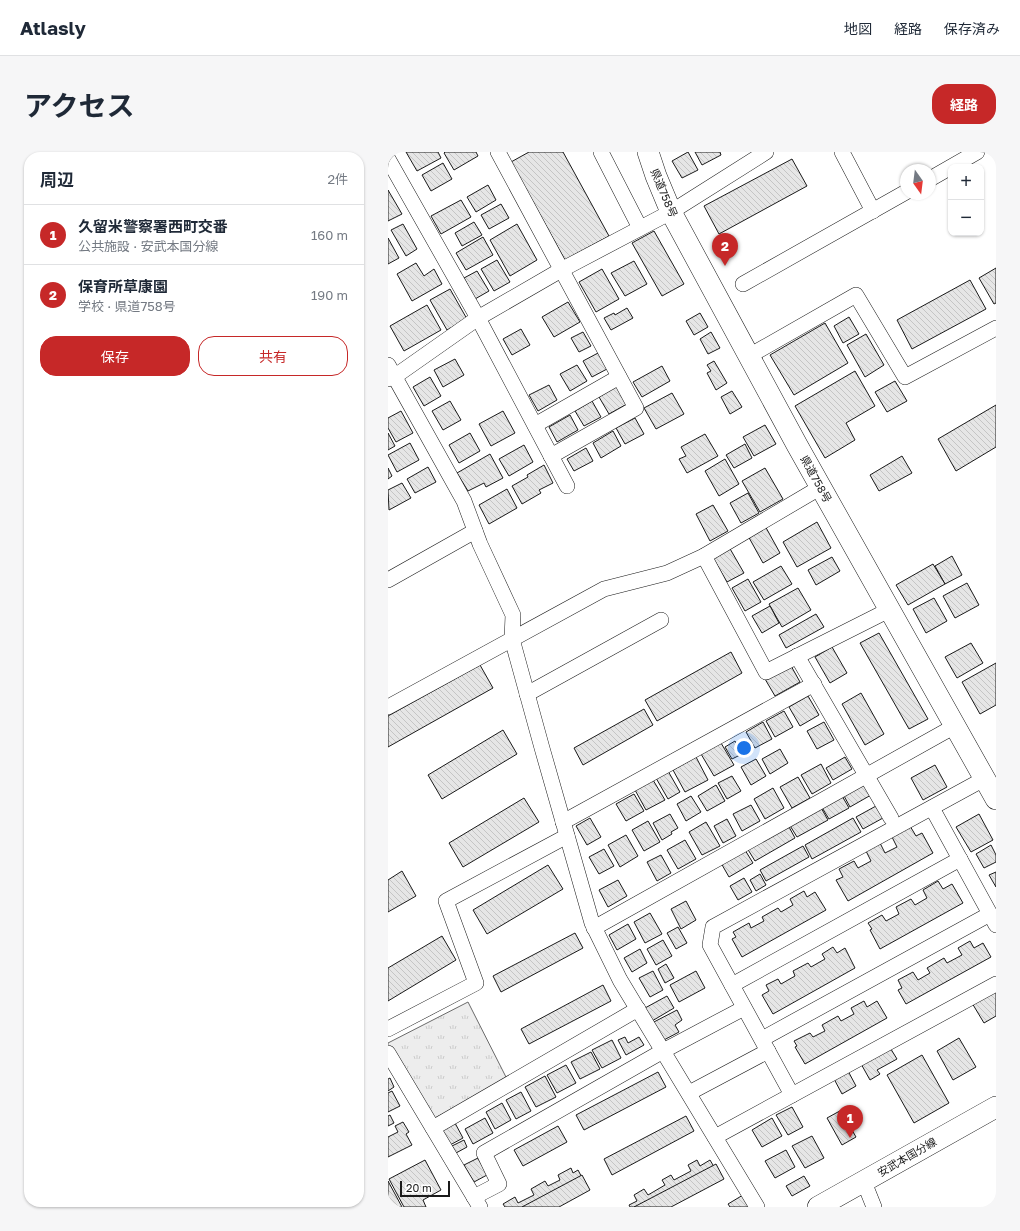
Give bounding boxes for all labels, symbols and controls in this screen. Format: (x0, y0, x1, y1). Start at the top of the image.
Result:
text: Atlasly (20, 16, 86, 39)
text: 地図 (844, 20, 872, 37)
text: 経路 (894, 20, 922, 37)
text: 保存済み (944, 20, 1000, 37)
button: 経路 (932, 84, 996, 124)
text: アクセス (24, 89, 135, 122)
north arrow (900, 164, 936, 200)
map controls (948, 164, 984, 236)
button: + (948, 164, 984, 200)
street label: 県道758号 (648, 166, 681, 219)
text: 周辺 (40, 169, 74, 190)
text: 2件 (327, 171, 348, 187)
button: − (948, 200, 984, 236)
text: 久留米警察署西町交番 (78, 217, 228, 235)
text: 1 (50, 227, 56, 243)
text: 160 m (311, 227, 348, 243)
pin: 2 (712, 233, 738, 266)
text: 公共施設 · 安武本国分線 (78, 238, 218, 254)
text: 保育所草康園 (78, 277, 168, 295)
text: 2 (49, 287, 57, 303)
text: 190 m (311, 287, 348, 303)
text: 学校 · 県道758号 (78, 298, 176, 314)
button: 保存 (40, 336, 190, 376)
button: 共有 (198, 336, 348, 376)
street label: 県道758号 (798, 453, 835, 505)
your location (734, 738, 754, 758)
pin: 1 (837, 1105, 863, 1138)
street label: 安武本国分線 (875, 1134, 939, 1179)
scale bar (400, 1179, 450, 1198)
text: 20 m (406, 1181, 432, 1194)

